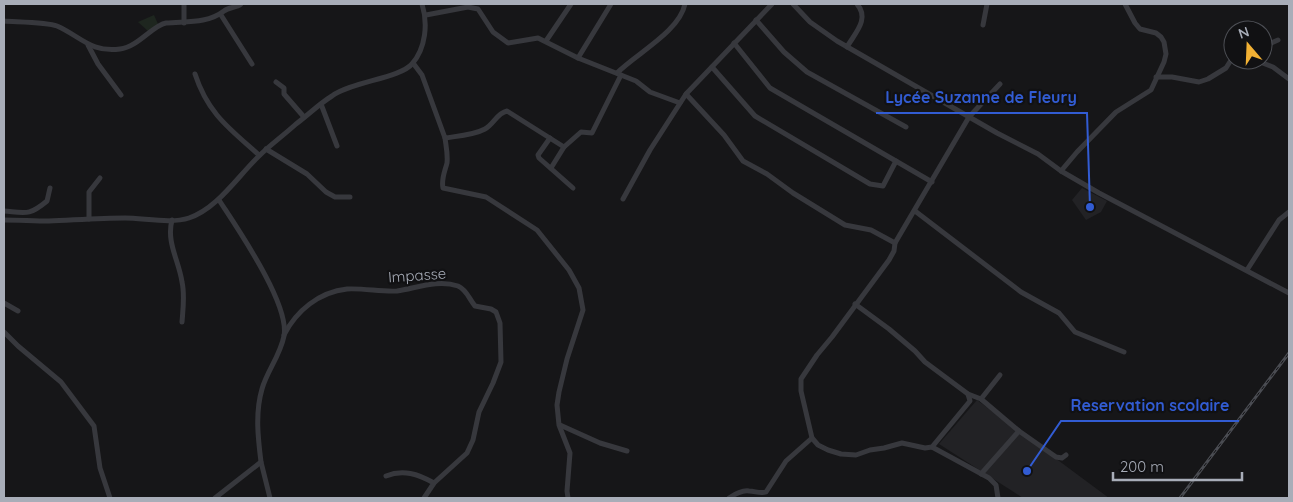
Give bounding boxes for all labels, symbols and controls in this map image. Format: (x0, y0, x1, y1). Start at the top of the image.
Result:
north arrow (1223, 20, 1273, 70)
text: N (1236, 23, 1252, 43)
callout: Lycée Suzanne de Fleury (876, 82, 1087, 113)
text: Lycée Suzanne de Fleury (885, 87, 1077, 107)
street label: Impasse (387, 263, 447, 287)
callout: Reservation scolaire (1061, 390, 1239, 421)
text: Reservation scolaire (1071, 395, 1229, 415)
scale bar (1113, 450, 1242, 482)
text: 200 m (1120, 457, 1164, 476)

